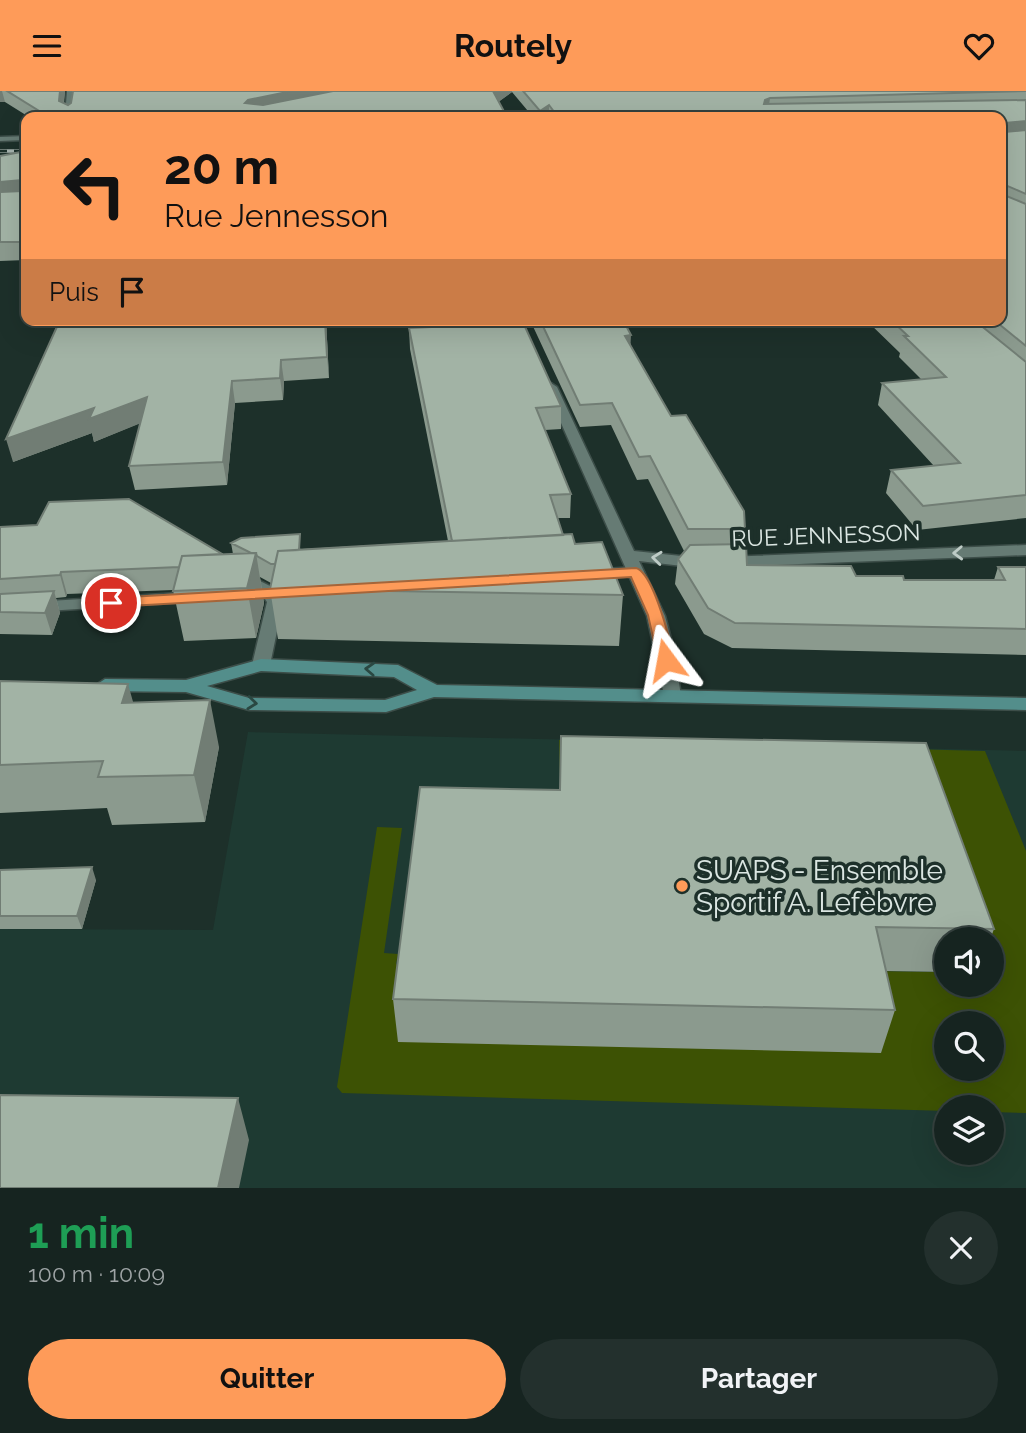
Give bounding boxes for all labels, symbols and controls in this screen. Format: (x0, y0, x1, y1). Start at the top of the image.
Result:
icon: menu (28, 27, 66, 65)
text: Routely (454, 27, 572, 64)
icon: heart (960, 27, 998, 65)
text: 20 m (164, 138, 279, 195)
icon: left (49, 140, 140, 231)
text: Rue Jennesson (164, 197, 388, 234)
icon: arrive (113, 273, 151, 311)
text: Puis (49, 277, 99, 307)
street label: RUE JENNESSON (731, 518, 921, 552)
one-way arrow (952, 545, 963, 560)
one-way arrow (651, 551, 663, 566)
pin (81, 573, 141, 633)
icon: arrive (92, 584, 130, 622)
position arrow (629, 623, 703, 697)
one-way arrow (364, 662, 375, 677)
one-way arrow (247, 695, 258, 710)
place label: SUAPS - Ensemble Sportif A. Lefèbvre (696, 854, 943, 919)
marker: SUAPS - Ensemble Sportif A. Lefèbvre (674, 878, 690, 894)
map controls (934, 927, 1004, 1165)
button: sound (934, 927, 1004, 997)
button: search (934, 1011, 1004, 1081)
button: layers (934, 1095, 1004, 1165)
text: 1 min (28, 1209, 134, 1258)
button: close (924, 1211, 998, 1285)
text: 100 m · 10:09 (28, 1260, 165, 1287)
button: Quitter (28, 1339, 506, 1419)
button: Partager (520, 1339, 998, 1419)

